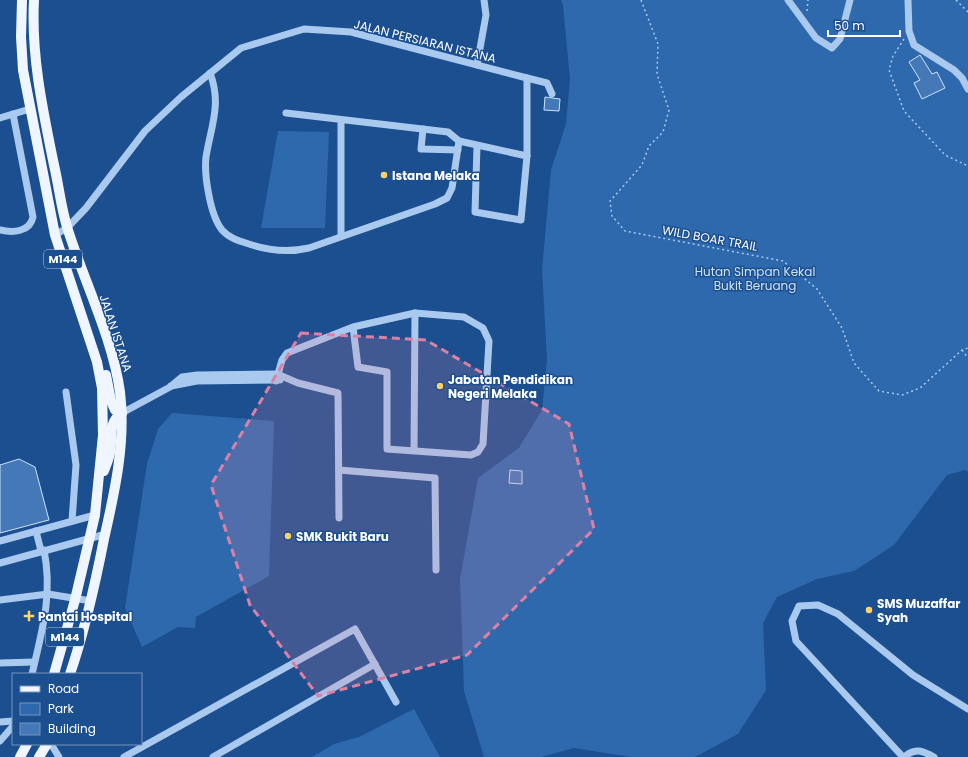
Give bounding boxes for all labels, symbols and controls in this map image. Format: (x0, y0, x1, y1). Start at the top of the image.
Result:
scale bar (828, 12, 900, 38)
street label: JALAN PERSIARAN ISTANA (352, 15, 498, 67)
text: 50 m (834, 17, 865, 34)
place label: Istana Melaka (392, 167, 480, 184)
marker: Istana Melaka (379, 170, 389, 180)
street label: WILD BOAR TRAIL (661, 221, 759, 255)
road number: M144 (44, 250, 82, 268)
park label: Hutan Simpan Kekal Bukit Beruang (695, 263, 815, 294)
street label: JALAN ISTANA (95, 292, 137, 374)
place label: Jabatan Pendidikan Negeri Melaka (448, 371, 573, 402)
marker: Jabatan Pendidikan Negeri Melaka (435, 381, 445, 391)
place label: SMK Bukit Baru (296, 528, 389, 545)
marker: SMK Bukit Baru (283, 531, 293, 541)
place label: SMS Muzaffar Syah (877, 595, 960, 626)
marker: SMS Muzaffar Syah (864, 605, 874, 615)
place label: Pantai Hospital (38, 608, 132, 625)
marker: Pantai Hospital (23, 610, 35, 622)
road number: M144 (46, 628, 84, 646)
legend (12, 673, 142, 745)
text: Road (48, 680, 79, 697)
text: Park (48, 700, 75, 717)
text: Building (48, 720, 96, 737)

